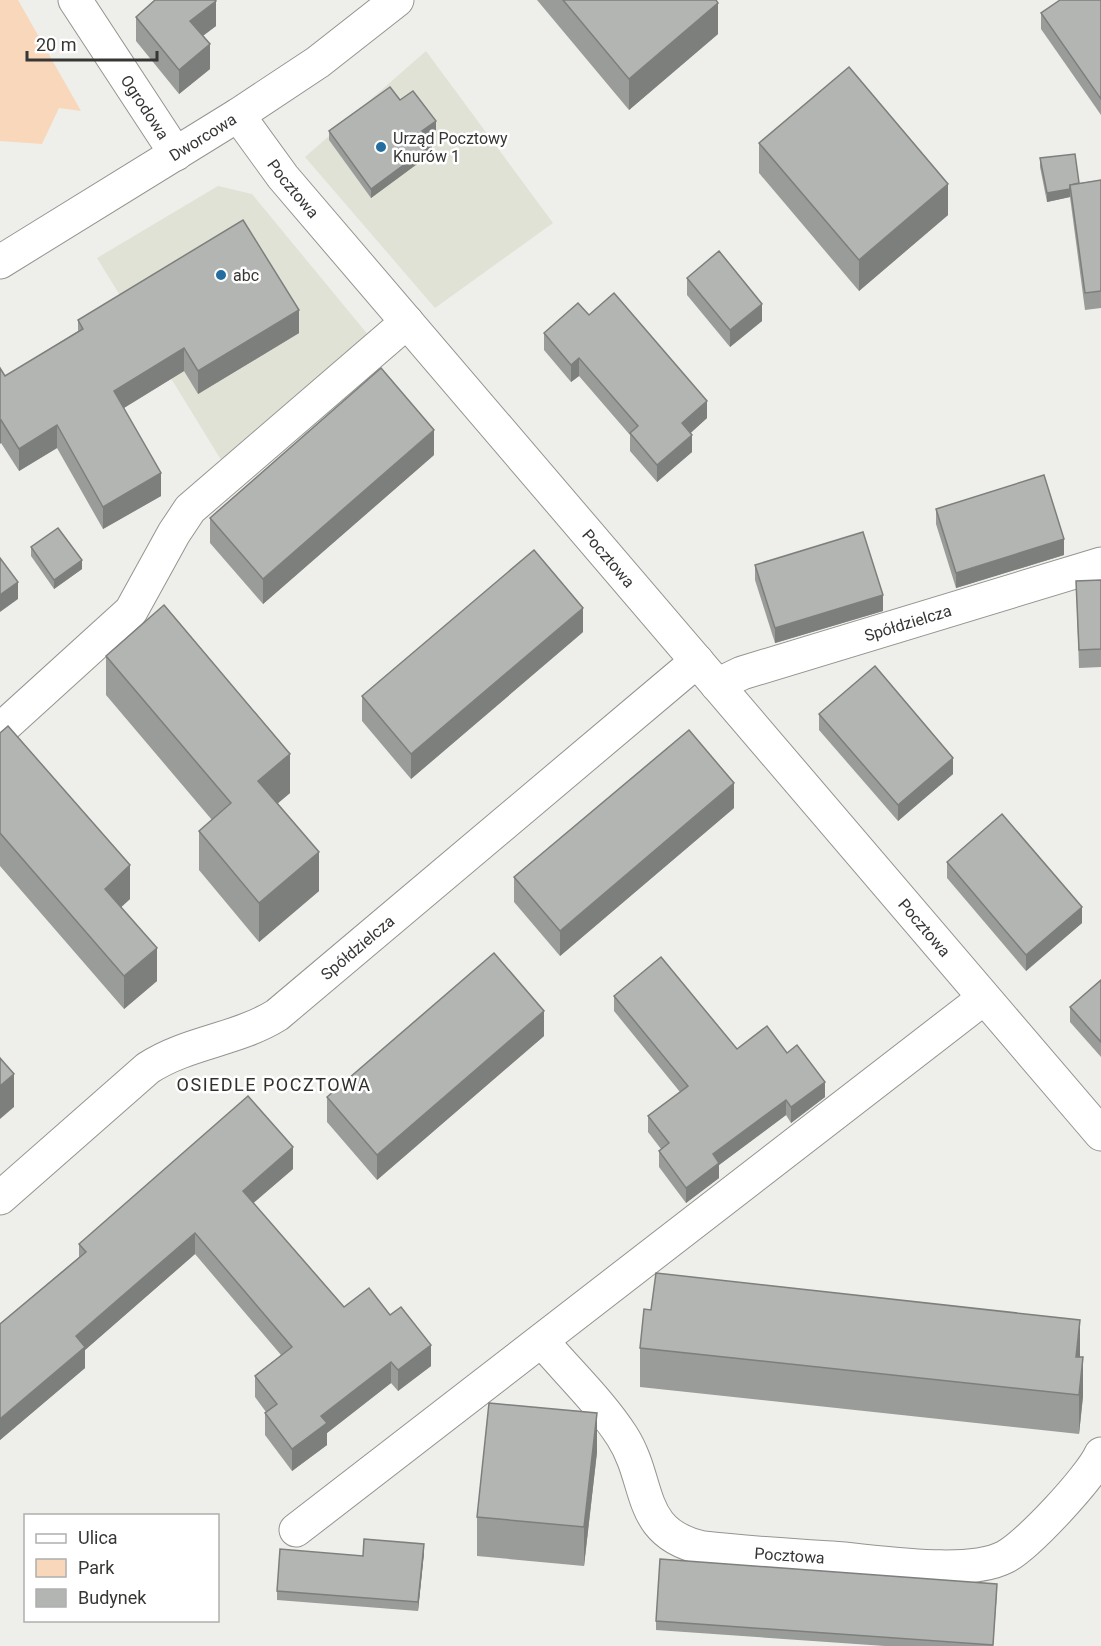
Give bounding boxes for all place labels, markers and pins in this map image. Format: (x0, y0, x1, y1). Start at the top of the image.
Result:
place label: Urząd Pocztowy Knurów 1 (393, 129, 508, 166)
marker: Urząd Pocztowy Knurów 1 (374, 140, 388, 154)
place label: abc (233, 266, 259, 285)
marker: abc (214, 268, 228, 282)

